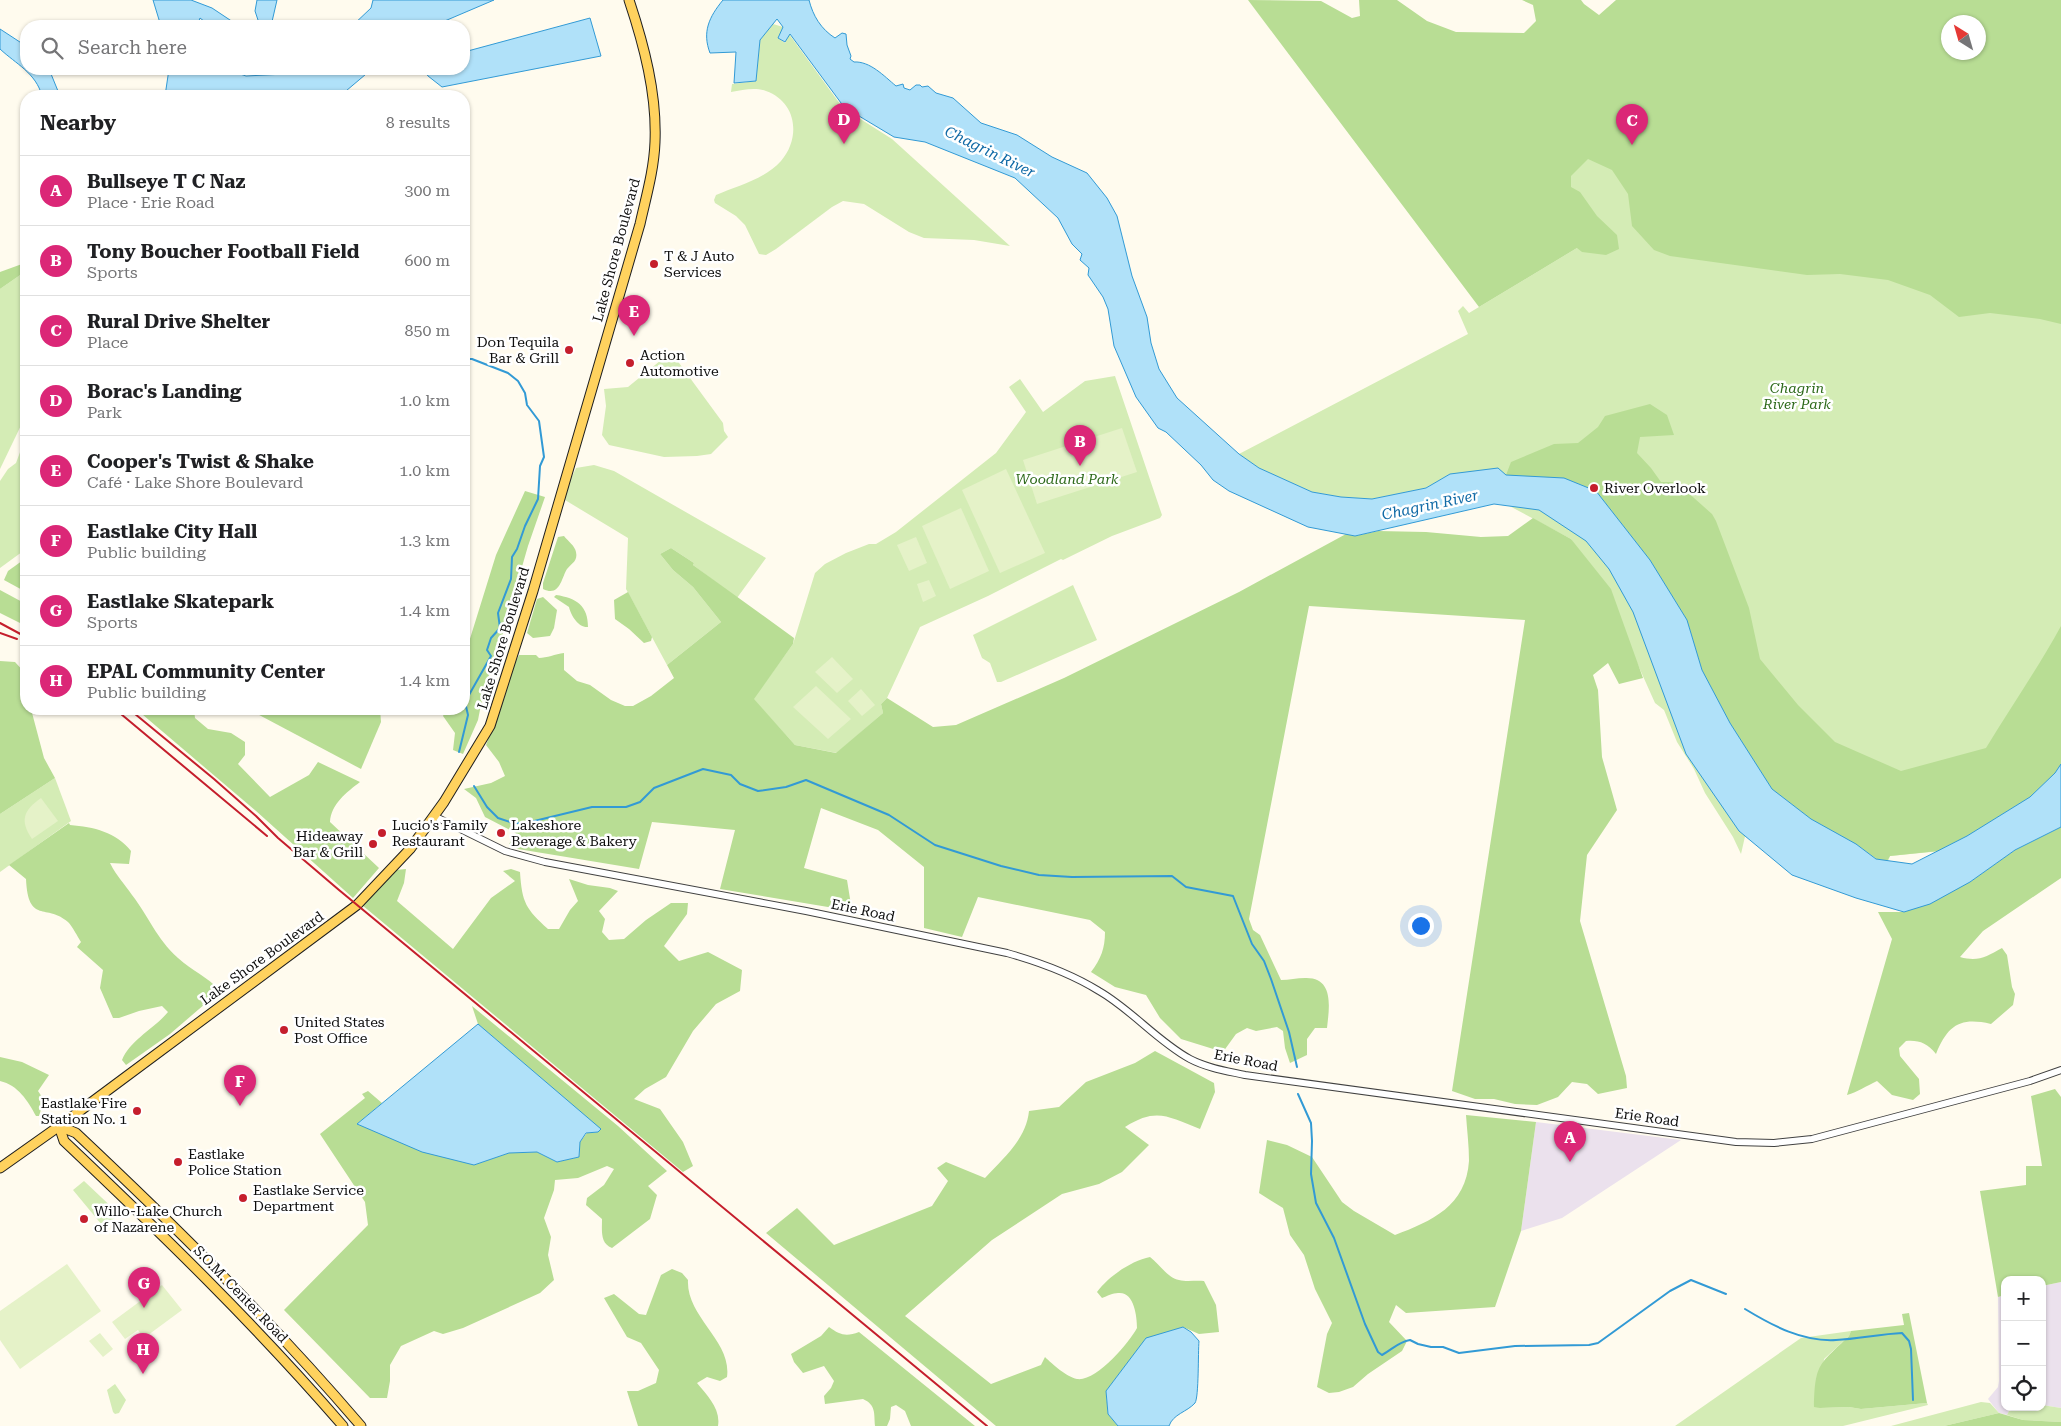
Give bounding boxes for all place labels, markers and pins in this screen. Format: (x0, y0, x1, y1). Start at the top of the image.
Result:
pin: D (828, 103, 860, 144)
pin: C (1616, 104, 1648, 145)
place label: T & J Auto Services (664, 248, 734, 280)
marker: T & J Auto Services (648, 258, 660, 270)
pin: E (618, 295, 650, 336)
place label: Don Tequila Bar & Grill (477, 334, 560, 366)
marker: Don Tequila Bar & Grill (563, 344, 575, 356)
place label: Action Automotive (640, 347, 719, 379)
marker: Action Automotive (624, 357, 636, 369)
pin: B (1064, 425, 1096, 466)
place label: River Overlook (1604, 480, 1706, 496)
marker: River Overlook (1588, 482, 1600, 494)
place label: Lucio's Family Restaurant (392, 817, 488, 849)
place label: Lakeshore Beverage & Bakery (511, 817, 638, 849)
marker: Lucio's Family Restaurant (376, 827, 388, 839)
marker: Lakeshore Beverage & Bakery (495, 827, 507, 839)
place label: Hideaway Bar & Grill (293, 828, 364, 860)
marker: Hideaway Bar & Grill (367, 838, 379, 850)
place label: United States Post Office (294, 1014, 385, 1046)
marker: United States Post Office (278, 1024, 290, 1036)
pin: F (224, 1065, 256, 1106)
place label: Eastlake Fire Station No. 1 (41, 1095, 127, 1127)
marker: Eastlake Fire Station No. 1 (131, 1105, 143, 1117)
pin: A (1554, 1121, 1586, 1162)
place label: Eastlake Police Station (188, 1146, 282, 1178)
marker: Eastlake Police Station (172, 1156, 184, 1168)
place label: Eastlake Service Department (253, 1182, 364, 1214)
marker: Eastlake Service Department (237, 1192, 249, 1204)
place label: Willo-Lake Church of Nazarene (94, 1203, 222, 1235)
marker: Willo-Lake Church of Nazarene (78, 1213, 90, 1225)
pin: G (128, 1267, 160, 1308)
pin: H (127, 1333, 159, 1374)

